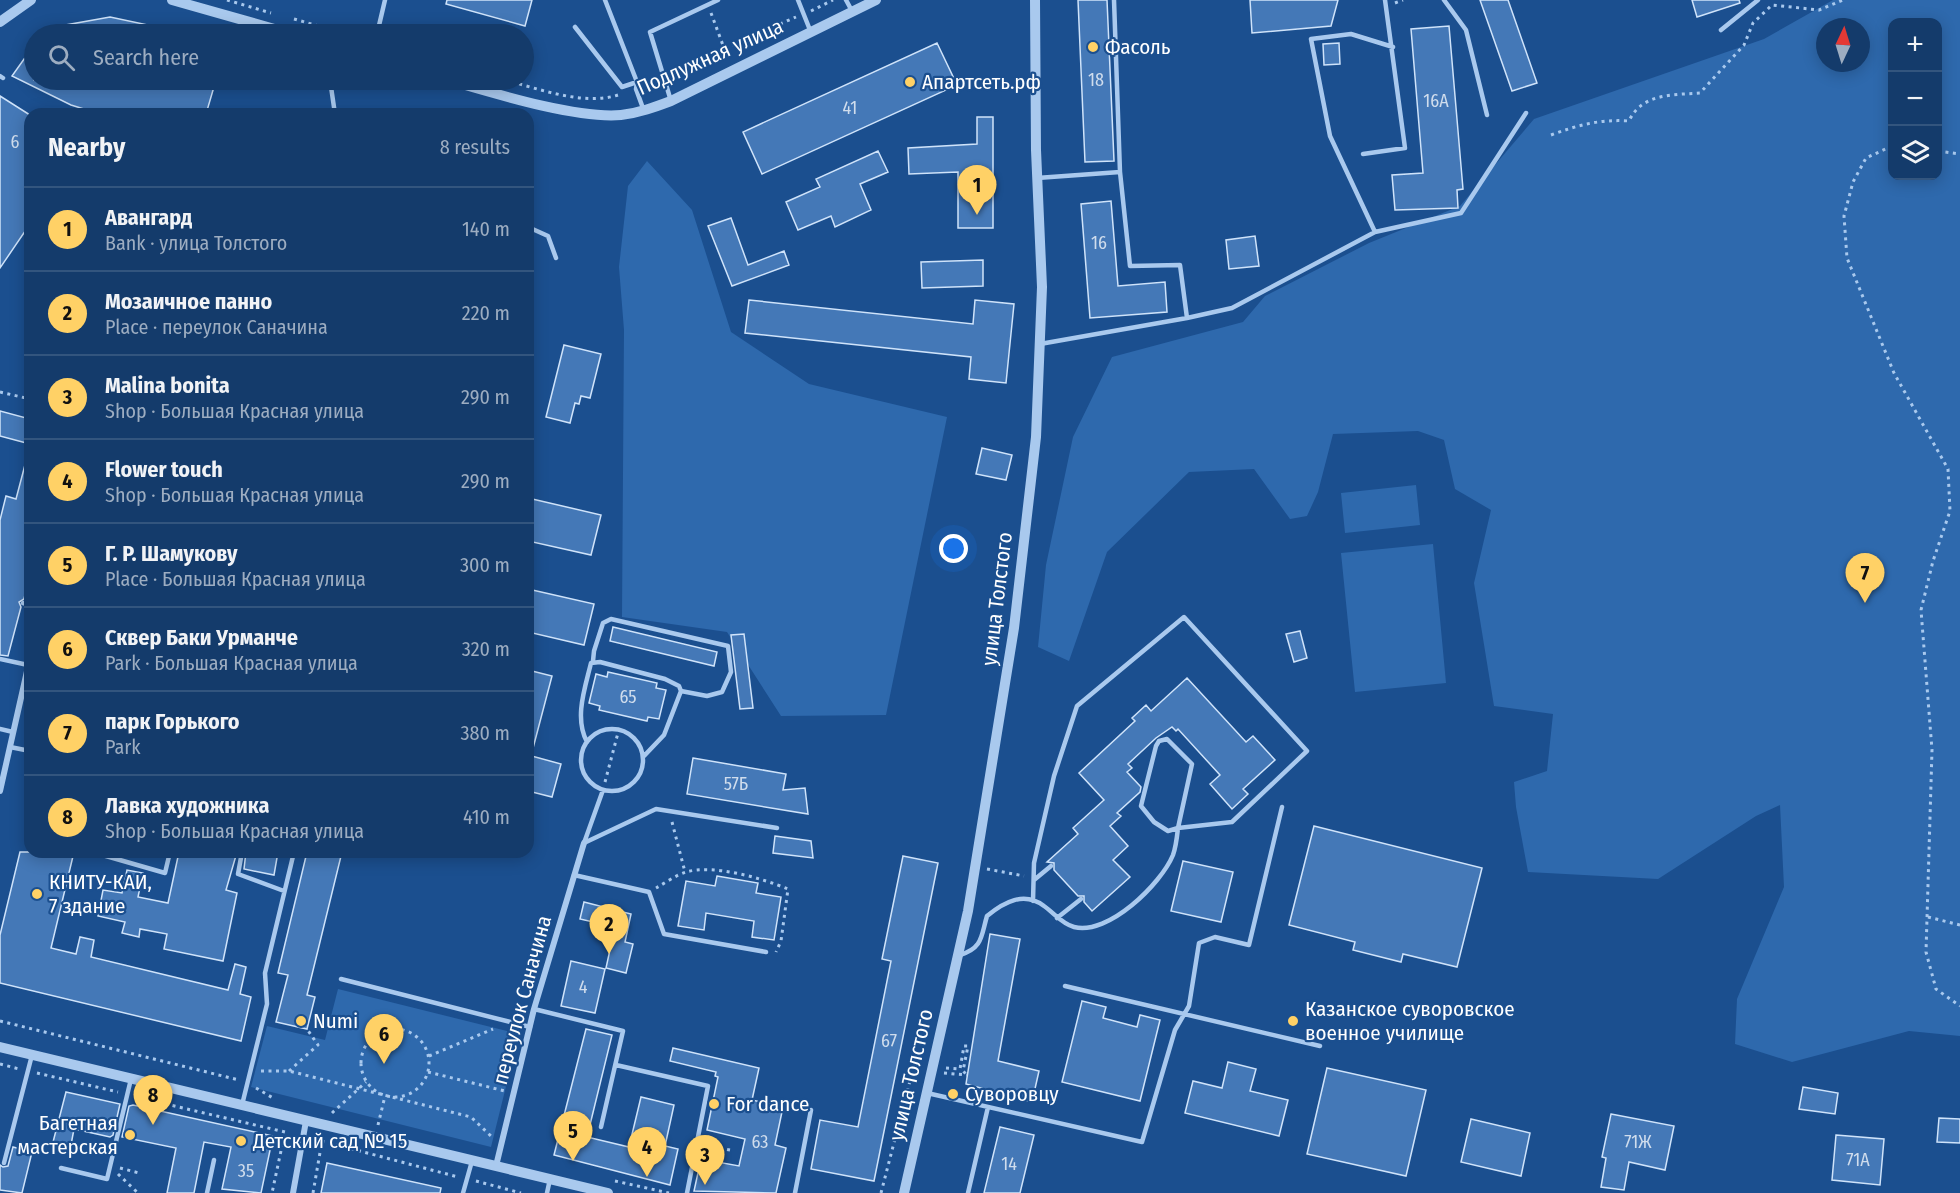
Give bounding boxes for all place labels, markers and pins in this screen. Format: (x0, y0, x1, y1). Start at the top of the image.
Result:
place label: Фасоль (1105, 34, 1171, 60)
marker: Фасоль (1086, 40, 1100, 54)
place label: Апартсеть.рф (922, 69, 1041, 95)
marker: Апартсеть.рф (903, 75, 917, 89)
pin: 1 (958, 166, 996, 215)
pin: 7 (1846, 554, 1884, 603)
place label: КНИТУ-КАИ, 7 здание (49, 869, 152, 919)
marker: КНИТУ-КАИ, 7 здание (30, 887, 44, 901)
pin: 2 (590, 904, 628, 954)
place label: Казанское суворовское военное училище (1305, 996, 1515, 1046)
place label: Numi (313, 1008, 358, 1034)
marker: Numi (294, 1014, 308, 1028)
pin: 6 (364, 1014, 404, 1064)
marker: Казанское суворовское военное училище (1286, 1014, 1300, 1028)
pin: 8 (134, 1076, 172, 1125)
place label: Суворовцу (965, 1081, 1059, 1107)
marker: Суворовцу (946, 1087, 960, 1101)
place label: For dance (726, 1091, 809, 1117)
marker: For dance (707, 1097, 721, 1111)
place label: Багетная мастерская (17, 1110, 118, 1160)
pin: 5 (554, 1112, 592, 1161)
marker: Багетная мастерская (123, 1128, 137, 1142)
place label: Детский сад № 15 (252, 1128, 407, 1154)
pin: 4 (628, 1128, 666, 1177)
marker: Детский сад № 15 (234, 1134, 248, 1148)
pin: 3 (686, 1136, 724, 1185)

